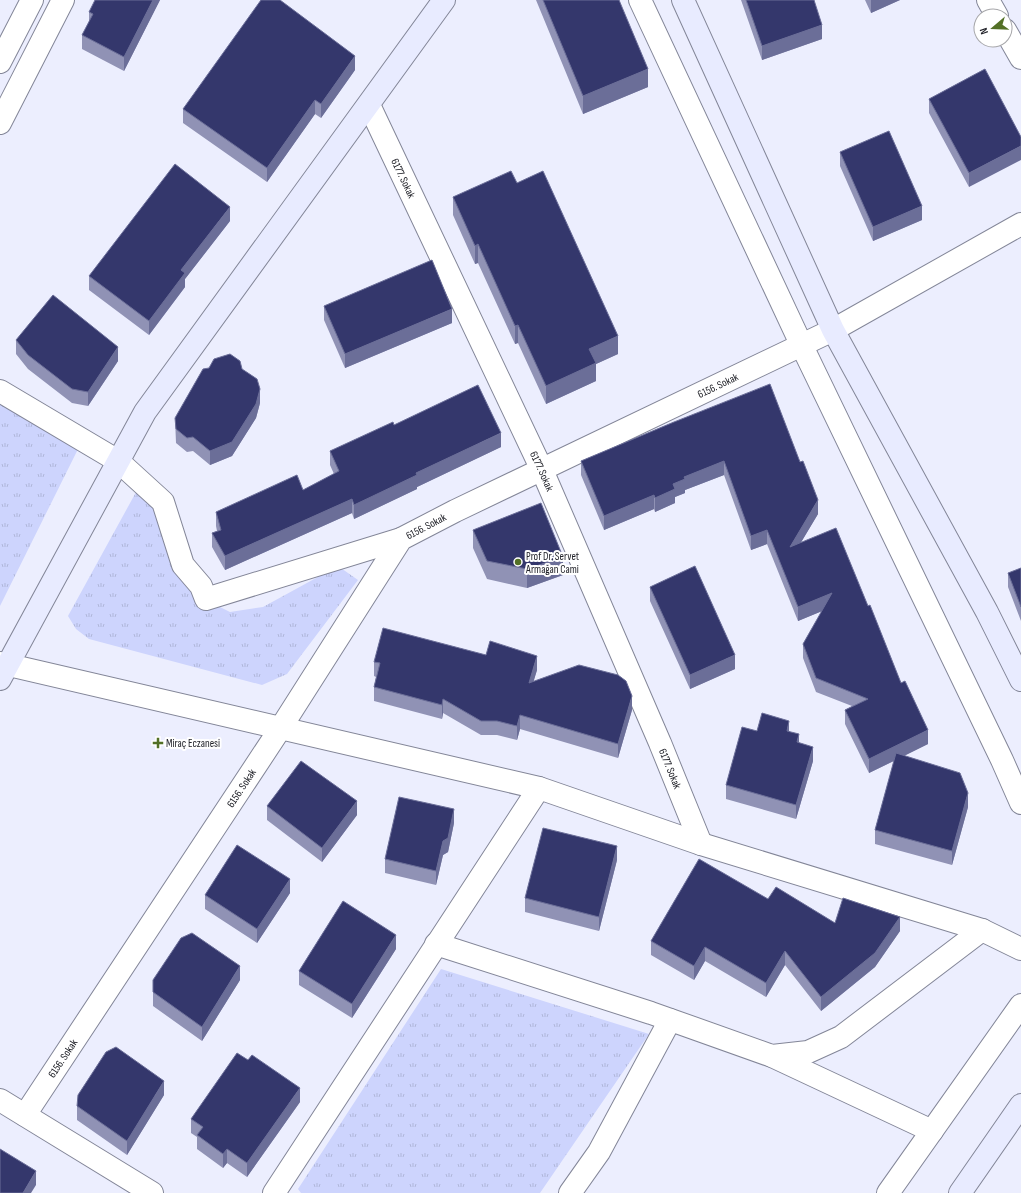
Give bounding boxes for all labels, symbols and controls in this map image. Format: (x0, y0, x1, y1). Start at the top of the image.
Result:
north arrow (973, 8, 1013, 48)
text: N (977, 26, 991, 36)
street label: 6177. Sokak (389, 156, 419, 201)
street label: 6156. Sokak (695, 370, 741, 400)
street label: 6177. Sokak (528, 449, 557, 494)
street label: 6156. Sokak (404, 510, 449, 542)
place label: Prof Dr. Servet Armağan Cami (525, 550, 580, 576)
marker: Prof Dr. Servet Armağan Cami (513, 557, 523, 567)
place label: Miraç Eczanesi (166, 737, 220, 750)
marker: Miraç Eczanesi (153, 738, 163, 748)
street label: 6177. Sokak (656, 747, 685, 791)
street label: 6156. Sokak (224, 766, 259, 810)
street label: 6156. Sokak (45, 1036, 80, 1080)

